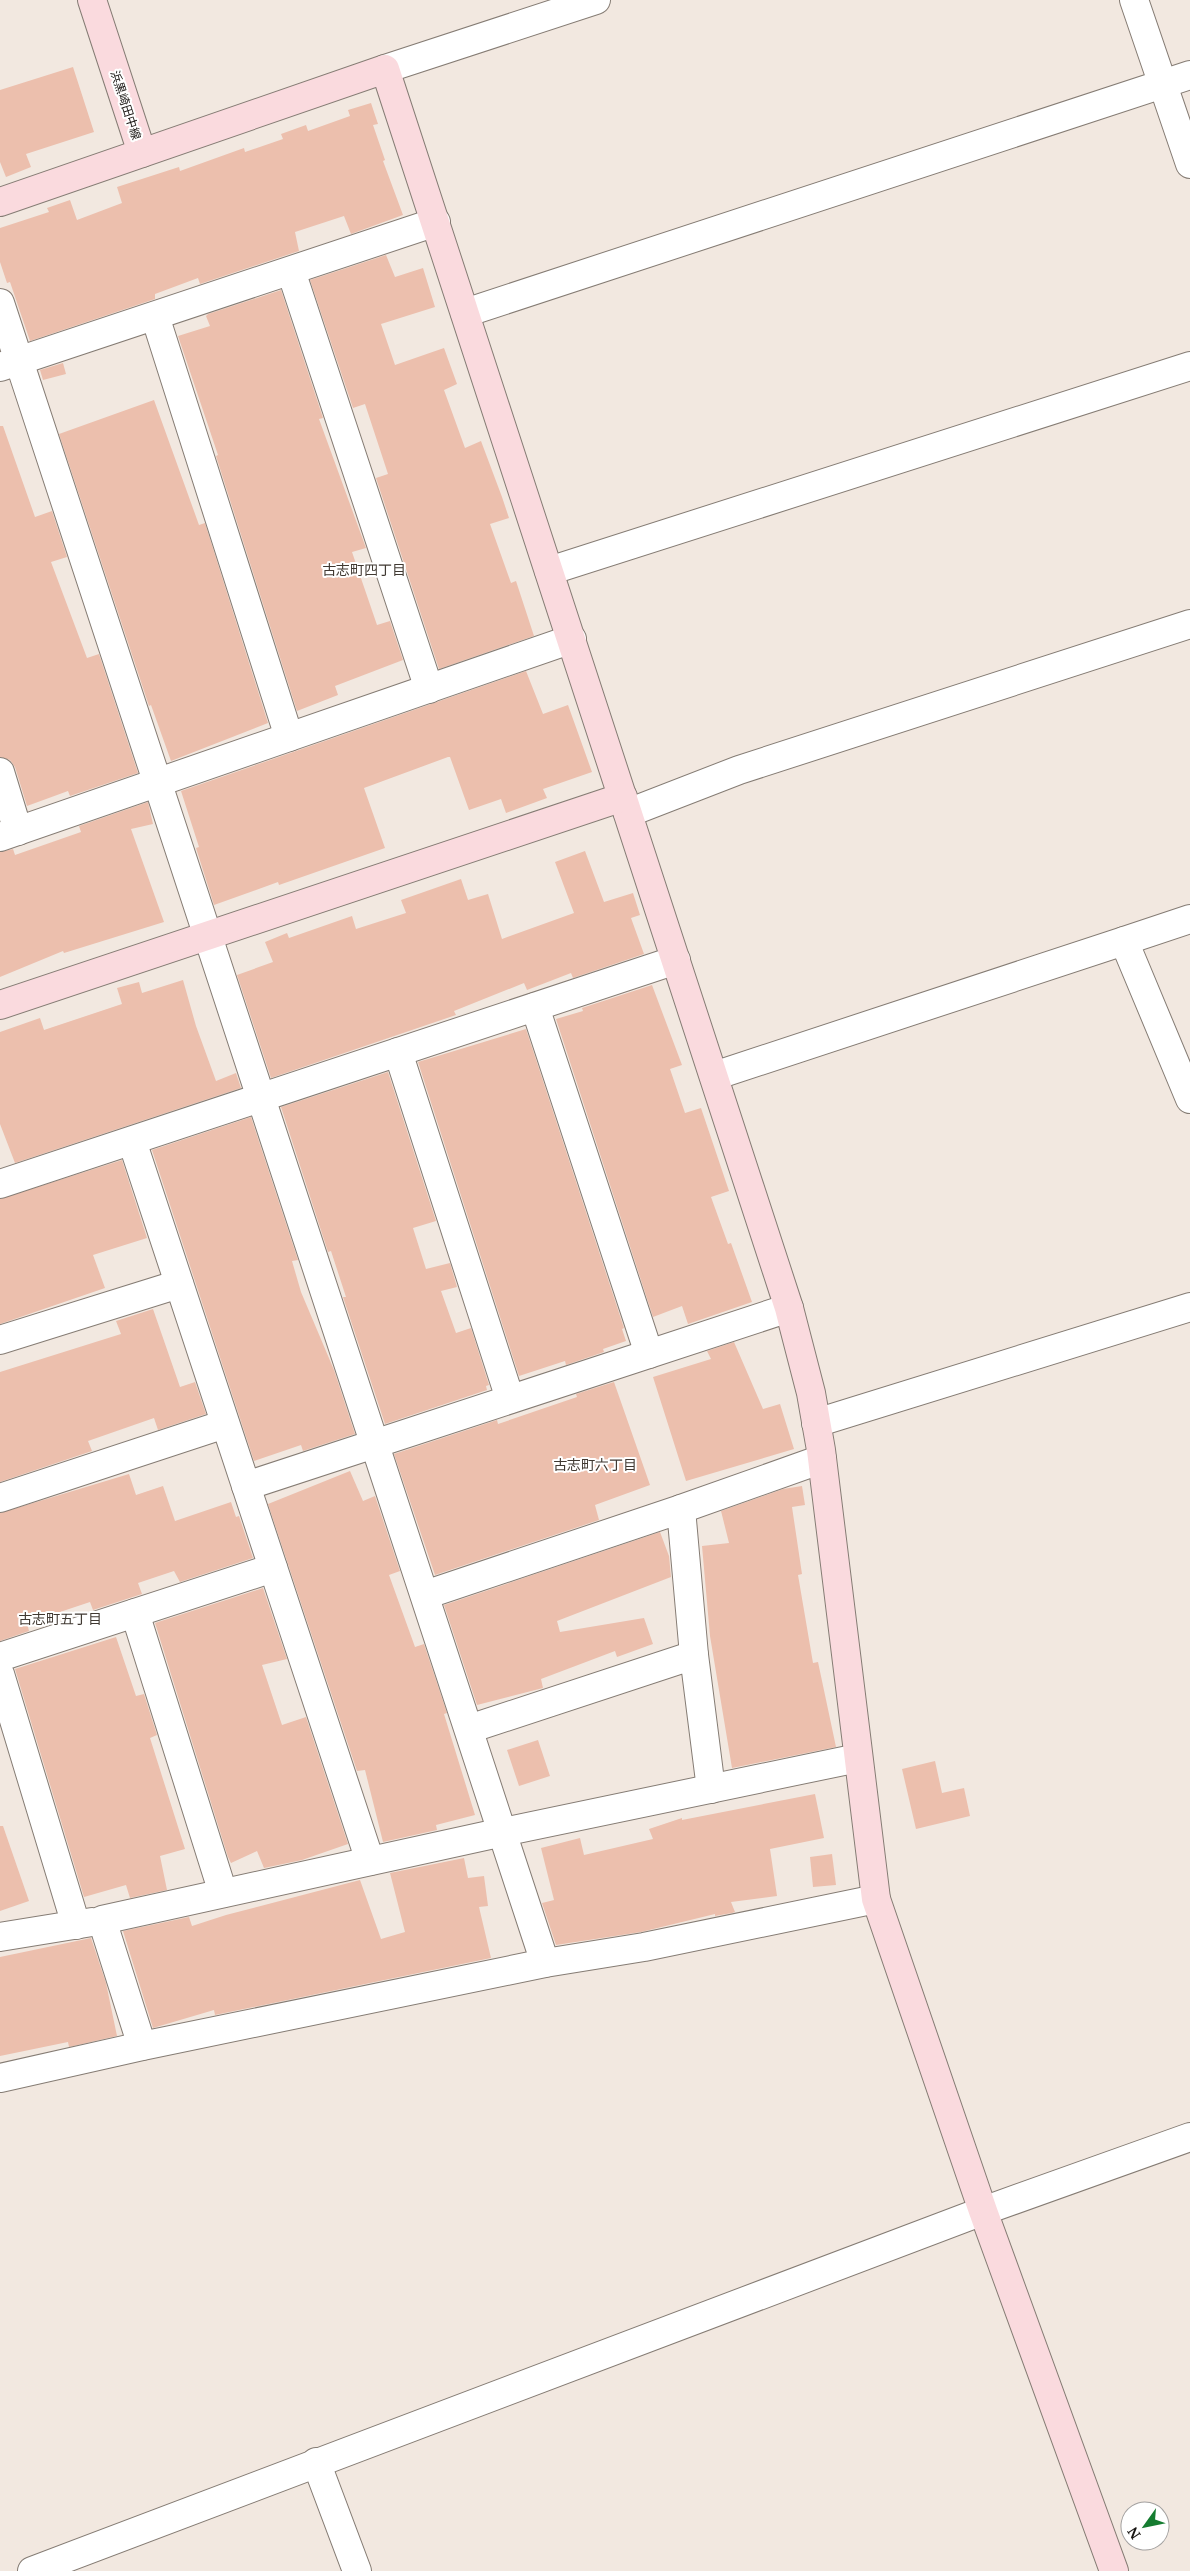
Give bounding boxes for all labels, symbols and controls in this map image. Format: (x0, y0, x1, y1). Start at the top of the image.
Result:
street label: 浜黒崎田中線 (107, 68, 145, 142)
district label: 古志町四丁目 (322, 560, 406, 579)
district label: 古志町六丁目 (553, 1455, 637, 1474)
district label: 古志町五丁目 (18, 1609, 102, 1628)
north arrow (1120, 2501, 1170, 2551)
text: N (1123, 2524, 1145, 2543)

